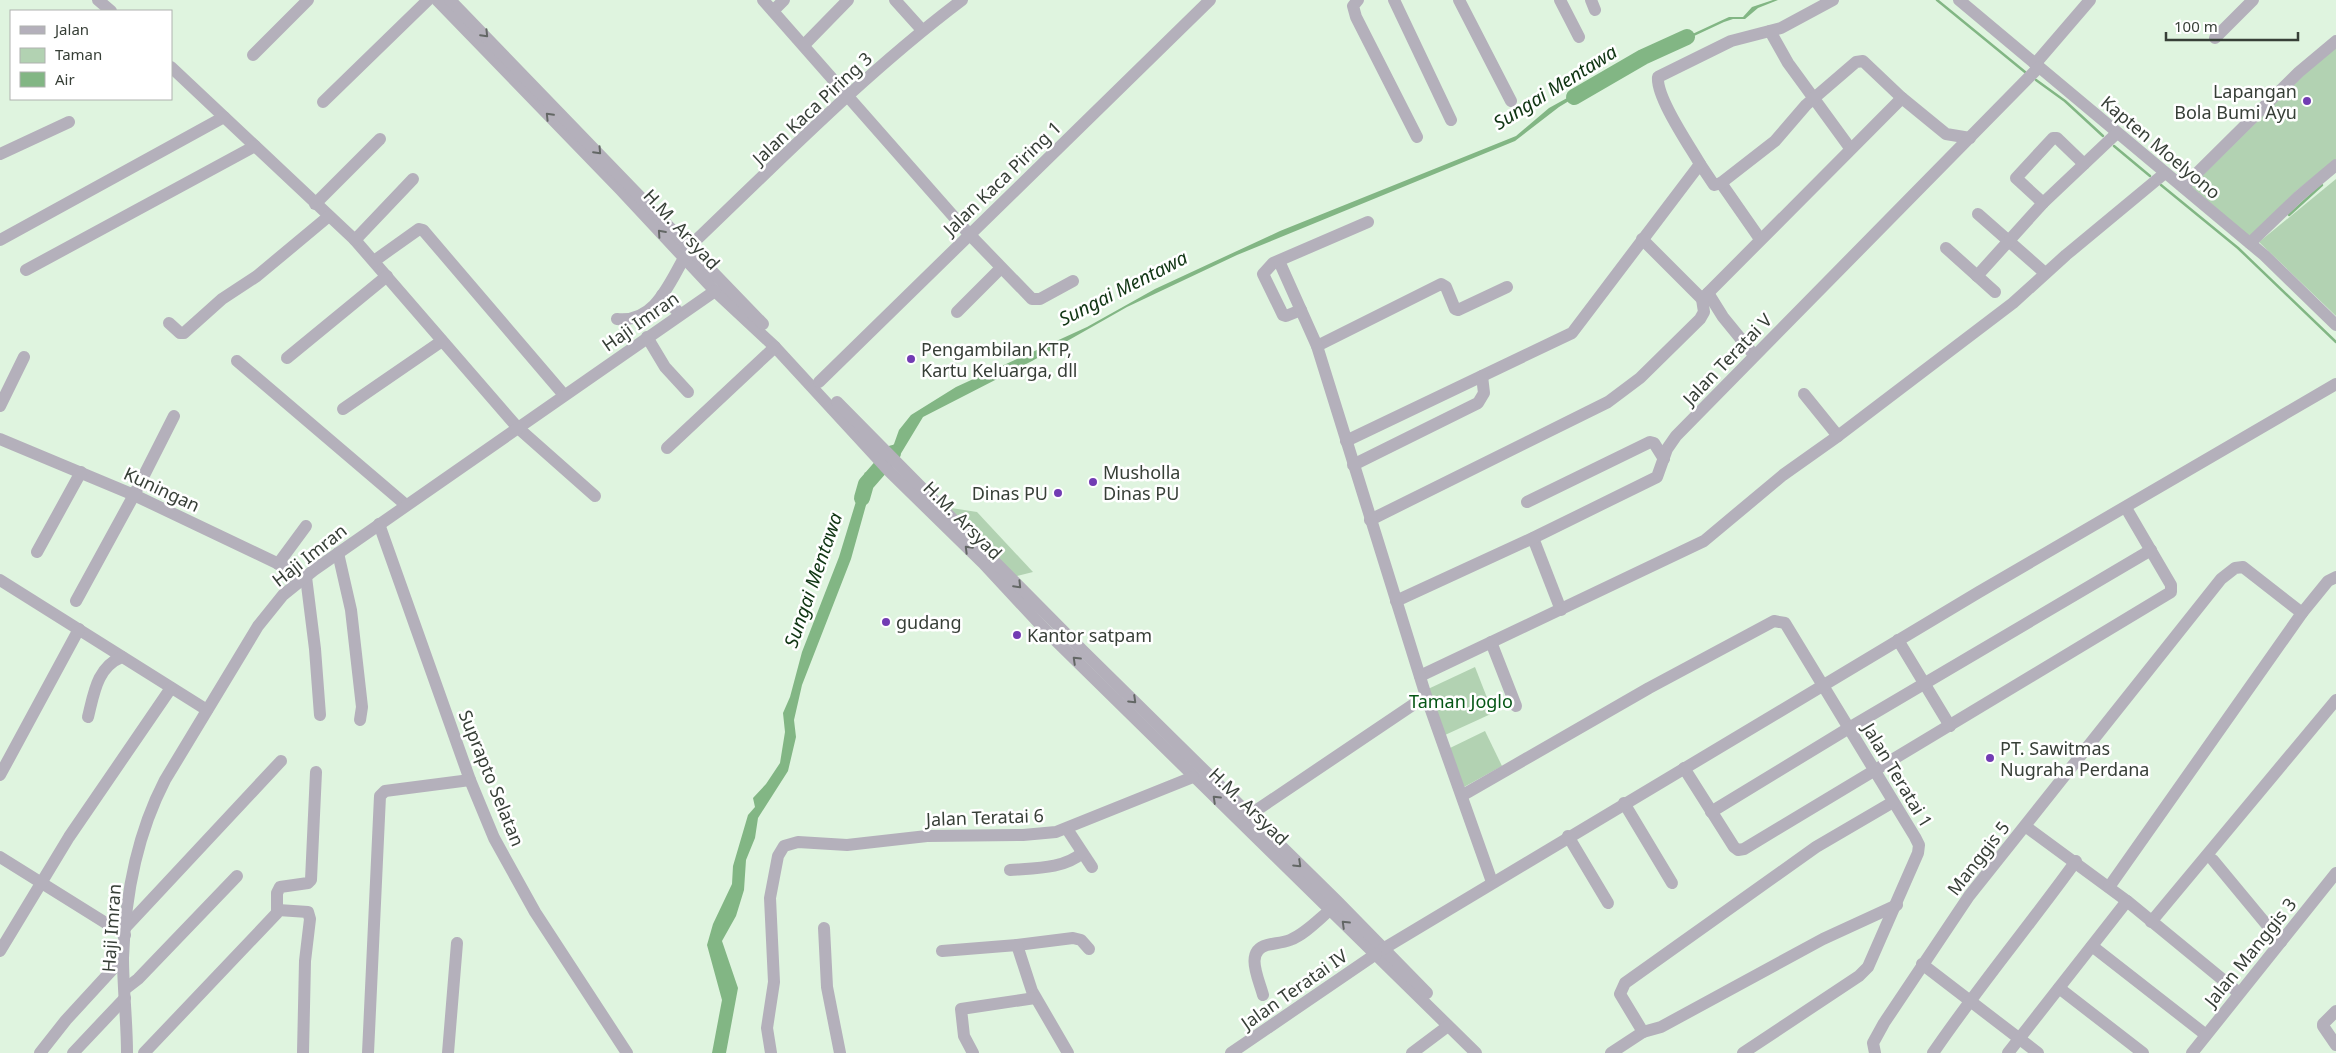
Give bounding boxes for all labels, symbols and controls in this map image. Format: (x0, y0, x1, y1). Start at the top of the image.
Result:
legend (10, 10, 172, 100)
scale bar (2166, 10, 2298, 42)
text: 100 m (2174, 16, 2218, 36)
text: Jalan (53, 19, 89, 39)
one-way arrow (479, 28, 488, 37)
water label: Sungai Mentawa (1488, 38, 1622, 135)
text: Taman (55, 44, 102, 64)
street label: Jalan Kaca Piring 3 (746, 46, 877, 171)
text: Air (55, 69, 75, 89)
place label: Lapangan Bola Bumi Ayu (2174, 79, 2297, 124)
street label: Kapten Moelyono (2096, 90, 2226, 204)
marker: Lapangan Bola Bumi Ayu (2301, 95, 2313, 107)
one-way arrow (546, 112, 555, 121)
street label: Jalan Kaca Piring 1 (936, 116, 1066, 242)
one-way arrow (592, 145, 601, 154)
street label: H.M. Arsyad (638, 184, 726, 274)
one-way arrow (658, 230, 667, 239)
water label: Sungai Mentawa (1054, 244, 1192, 332)
street label: Haji Imran (597, 286, 683, 356)
street label: Jalan Teratai V (1676, 308, 1777, 411)
place label: Pengambilan KTP, Kartu Keluarga, dll (921, 337, 1077, 382)
marker: Pengambilan KTP, Kartu Keluarga, dll (905, 353, 917, 365)
place label: Musholla Dinas PU (1103, 460, 1180, 505)
street label: Kuningan (120, 461, 204, 517)
street label: H.M. Arsyad (918, 475, 1008, 565)
marker: Musholla Dinas PU (1087, 476, 1099, 488)
place label: Dinas PU (972, 481, 1048, 505)
marker: Dinas PU (1052, 487, 1064, 499)
water label: Sungai Mentawa (778, 509, 848, 651)
street label: Haji Imran (267, 518, 351, 592)
one-way arrow (965, 546, 974, 555)
one-way arrow (1012, 579, 1021, 588)
place label: gudang (896, 610, 962, 634)
marker: gudang (880, 616, 892, 628)
place label: Kantor satpam (1027, 623, 1152, 647)
marker: Kantor satpam (1011, 629, 1023, 641)
one-way arrow (1072, 657, 1081, 666)
park label: Taman Joglo (1409, 689, 1513, 713)
one-way arrow (1127, 694, 1136, 703)
street label: Suprapto Selatan (454, 706, 530, 850)
street label: Jalan Teratai 1 (1856, 717, 1939, 832)
place label: PT. Sawitmas Nugraha Perdana (2000, 736, 2149, 781)
marker: PT. Sawitmas Nugraha Perdana (1984, 752, 1996, 764)
street label: H.M. Arsyad (1204, 762, 1294, 850)
one-way arrow (1213, 796, 1222, 805)
street label: Jalan Teratai 6 (924, 803, 1044, 831)
street label: Manggis 5 (1941, 816, 2015, 900)
one-way arrow (1292, 858, 1301, 867)
street label: Haji Imran (96, 883, 126, 973)
street label: Jalan Manggis 3 (2197, 893, 2301, 1013)
one-way arrow (1342, 921, 1351, 930)
street label: Jalan Teratai IV (1235, 943, 1352, 1036)

